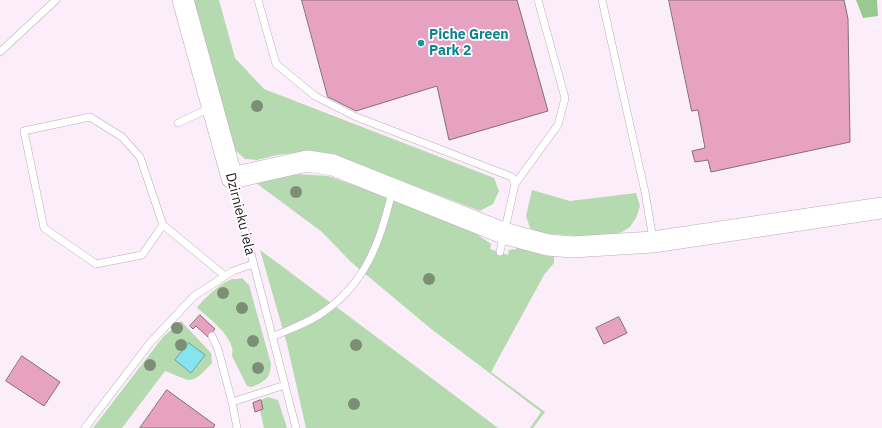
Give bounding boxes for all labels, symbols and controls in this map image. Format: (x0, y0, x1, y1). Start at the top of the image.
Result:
place label: Piche Green Park 2 (429, 27, 509, 60)
marker: Piche Green Park 2 (416, 38, 426, 48)
street label: Dzirnieku iela (222, 171, 258, 257)

